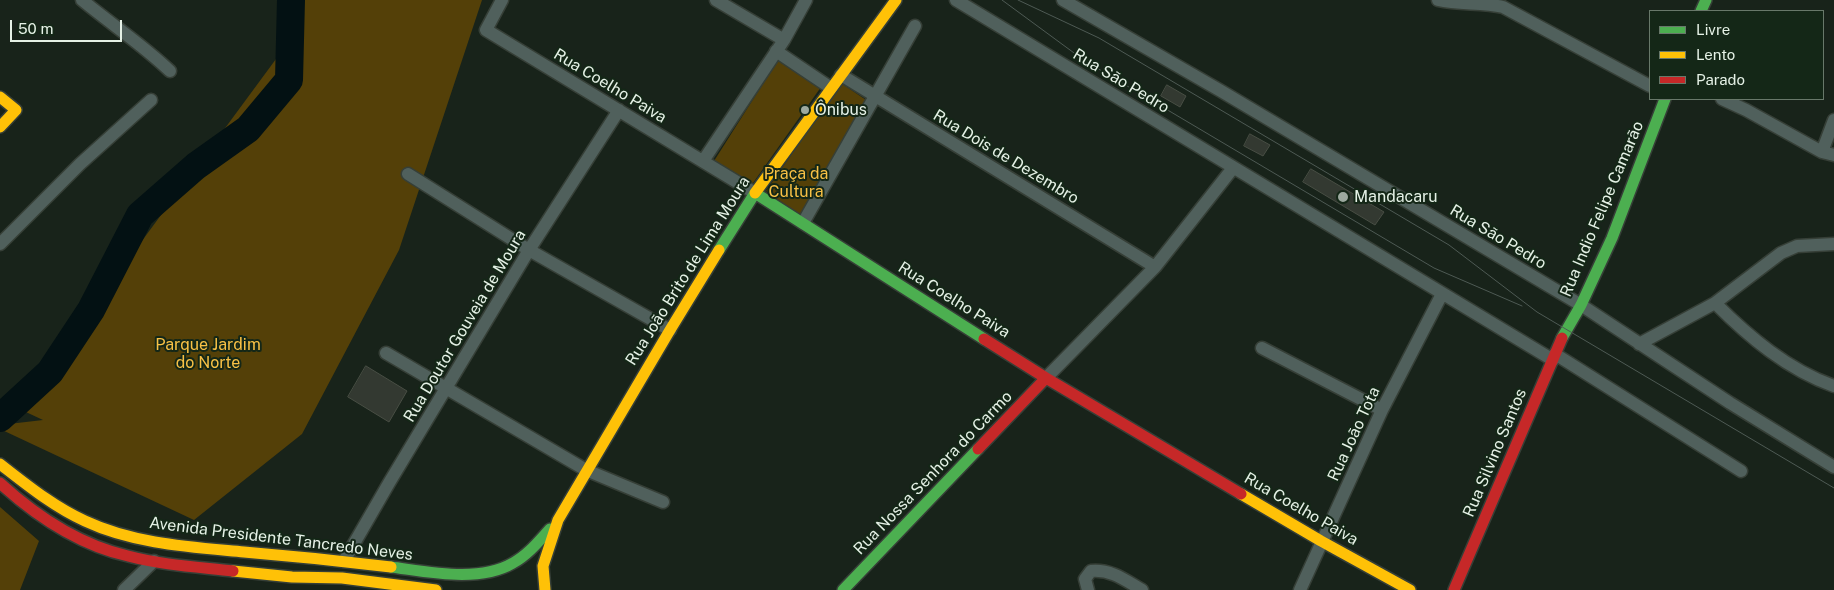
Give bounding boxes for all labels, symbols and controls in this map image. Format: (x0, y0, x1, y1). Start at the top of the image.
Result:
scale bar (12, 10, 125, 42)
legend (1649, 10, 1824, 100)
text: 50 m (18, 20, 53, 37)
text: Livre (1696, 21, 1730, 38)
street label: Rua Coelho Paiva (550, 45, 670, 127)
street label: Rua São Pedro (1069, 45, 1173, 117)
text: Lento (1696, 46, 1735, 63)
text: Parado (1696, 71, 1745, 88)
place label: Ônibus (815, 100, 867, 120)
marker: Ônibus (799, 104, 811, 116)
street label: Rua Dois de Dezembro (930, 106, 1082, 208)
street label: Rua Indio Felipe Camarão (1556, 118, 1648, 300)
park label: Praça da Cultura (764, 164, 828, 202)
street label: Rua João Brito de Lima Moura (622, 173, 754, 369)
place label: Mandacaru (1354, 187, 1438, 207)
marker: Mandacaru (1336, 190, 1350, 204)
street label: Rua São Pedro (1446, 201, 1550, 273)
street label: Rua Doutor Gouveia de Moura (400, 226, 530, 426)
street label: Rua Coelho Paiva (895, 258, 1013, 342)
park label: Parque Jardim do Norte (155, 335, 261, 373)
street label: Rua João Tota (1324, 384, 1384, 484)
street label: Rua Silvino Santos (1459, 386, 1531, 520)
street label: Rua Nossa Senhora do Carmo (850, 387, 1016, 559)
street label: Rua Coelho Paiva (1241, 469, 1361, 549)
street label: Avenida Presidente Tancredo Neves (148, 513, 414, 565)

